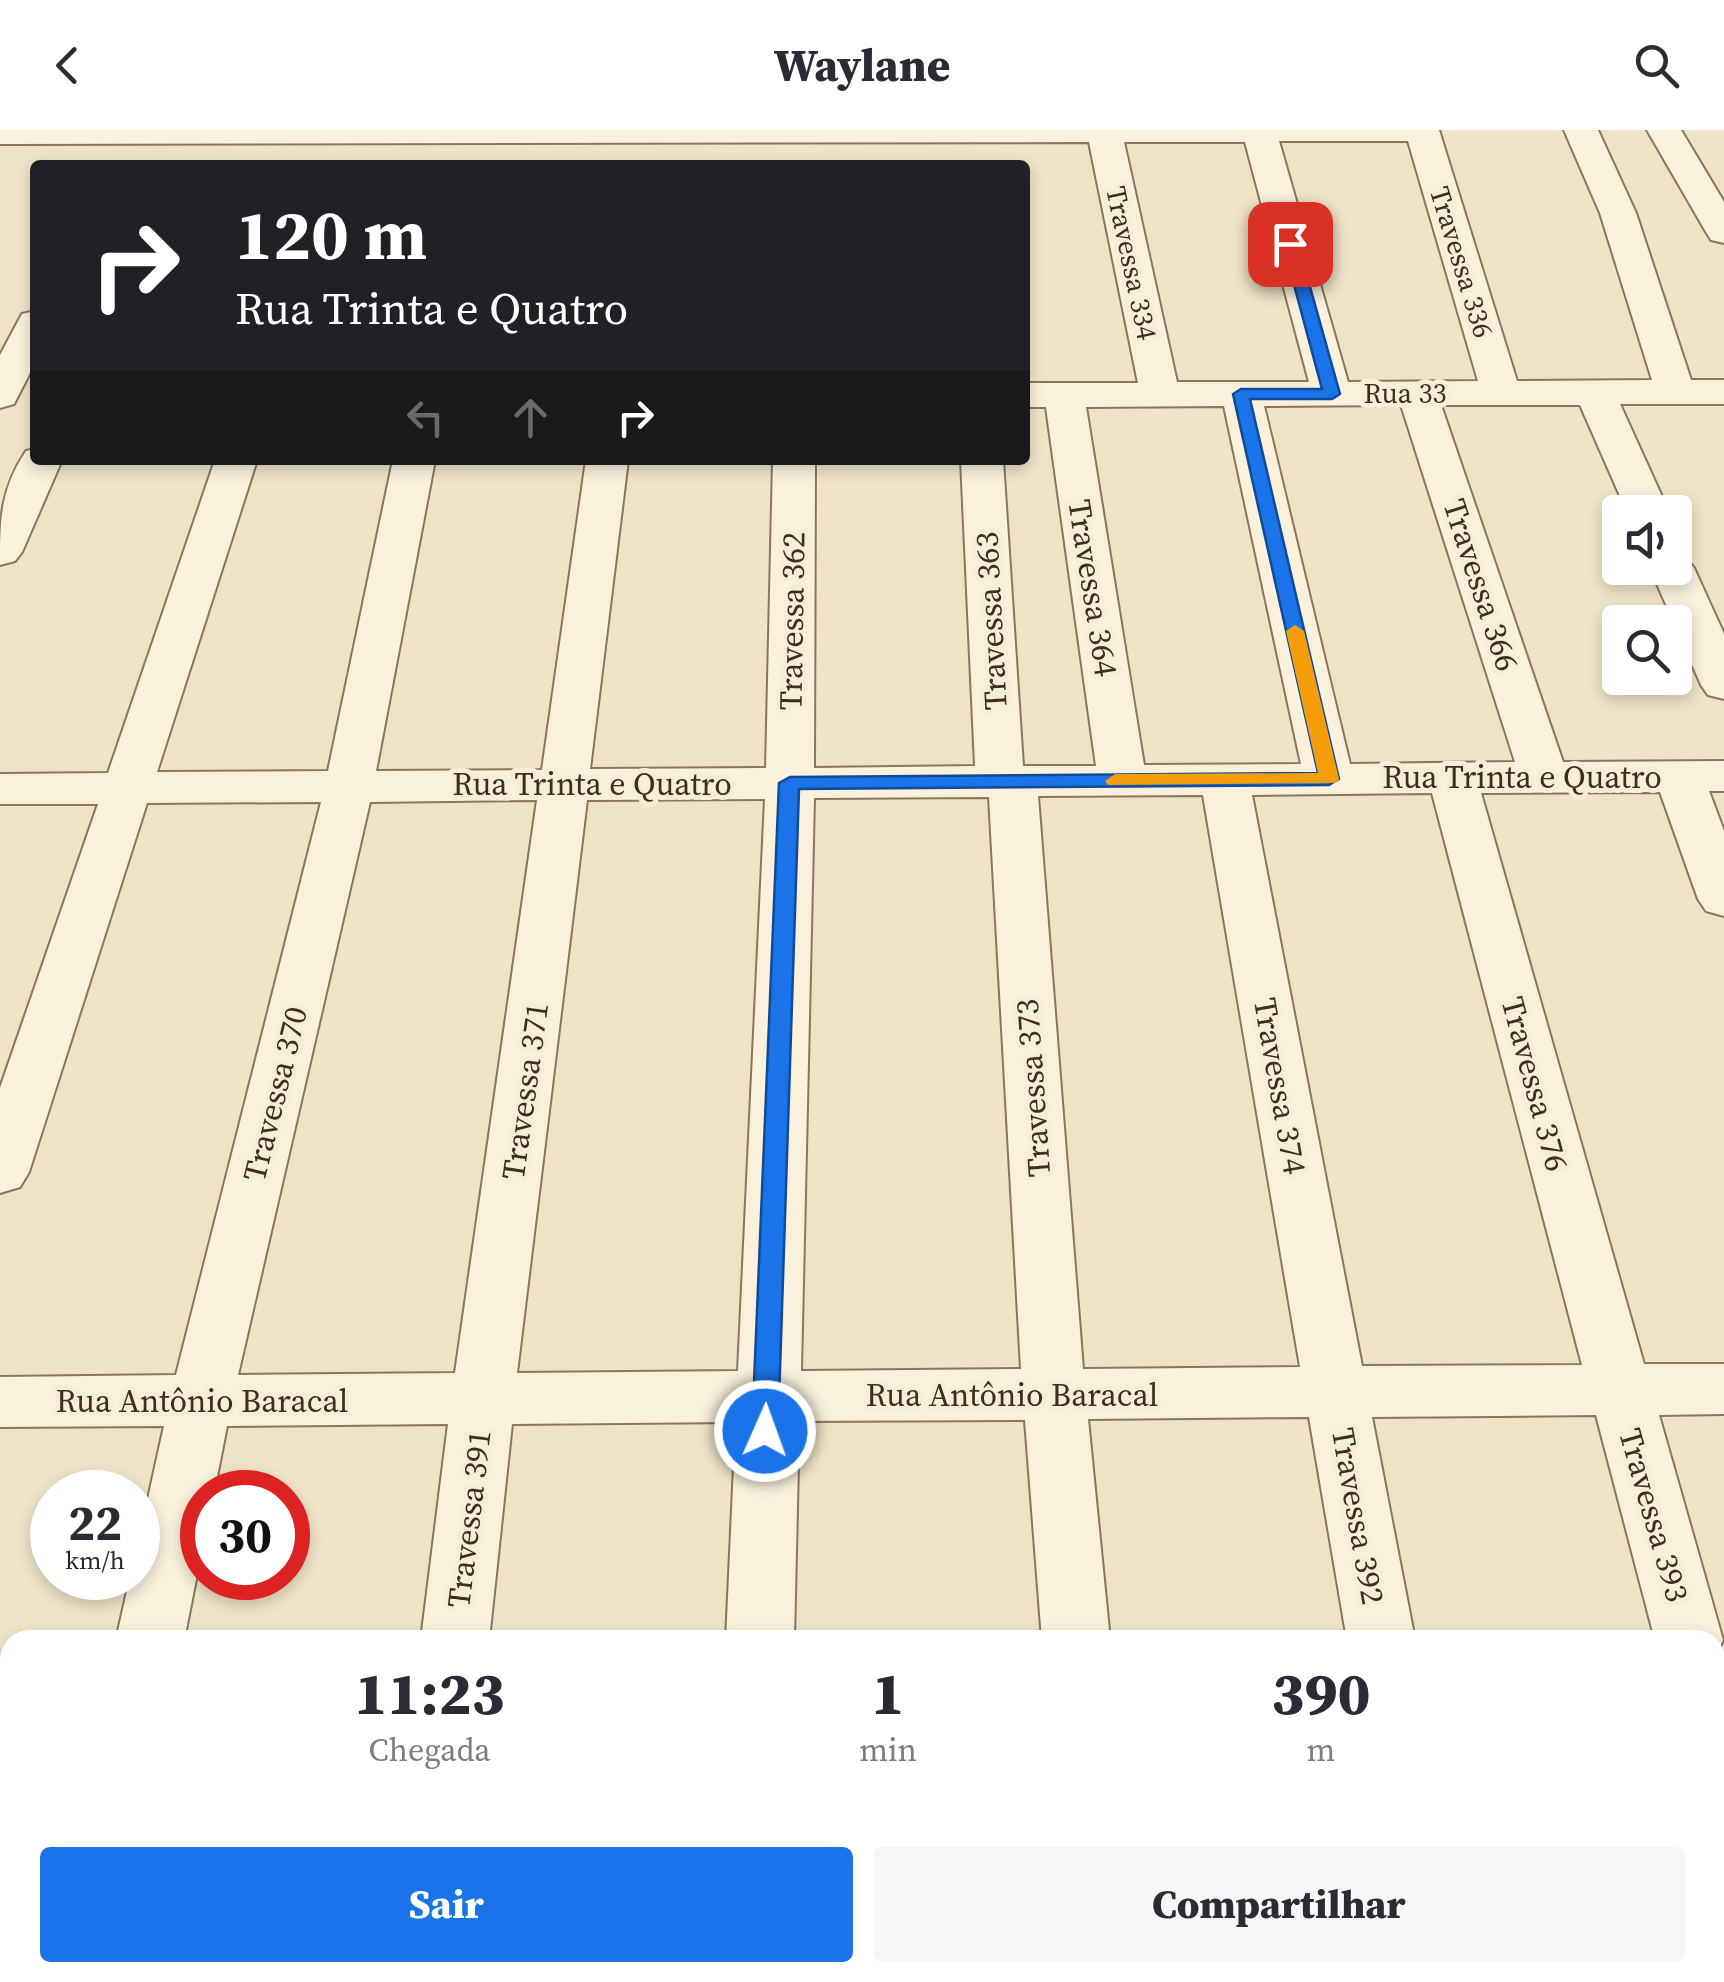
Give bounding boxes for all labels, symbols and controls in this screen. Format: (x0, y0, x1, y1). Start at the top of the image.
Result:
text: Waylane (774, 34, 950, 96)
icon: back (40, 38, 95, 93)
icon: search (1629, 38, 1684, 93)
street label: Travessa 336 (1421, 182, 1503, 342)
street label: Travessa 334 (1097, 183, 1167, 343)
text: 120 m (235, 186, 427, 282)
icon: right (70, 200, 200, 330)
pin (1248, 202, 1333, 287)
icon: arrive (1263, 217, 1318, 272)
text: Rua Trinta e Quatro (235, 277, 628, 339)
street label: Rua 33 (1363, 374, 1447, 412)
icon: left (398, 390, 453, 445)
icon: ahead (503, 390, 558, 445)
icon: right (608, 390, 663, 445)
street label: Travessa 366 (1432, 493, 1530, 677)
map controls (1602, 495, 1692, 695)
button: sound (1602, 495, 1692, 585)
street label: Travessa 364 (1057, 496, 1129, 680)
street label: Travessa 362 (768, 531, 816, 711)
street label: Travessa 363 (964, 531, 1018, 711)
button: search (1602, 605, 1692, 695)
street label: Rua Trinta e Quatro (1382, 755, 1662, 799)
street label: Rua Trinta e Quatro (452, 762, 732, 806)
street label: Travessa 376 (1491, 992, 1579, 1176)
street label: Travessa 374 (1243, 994, 1317, 1178)
street label: Travessa 373 (1005, 997, 1061, 1179)
street label: Travessa 371 (491, 1000, 559, 1182)
street label: Travessa 370 (232, 1002, 318, 1186)
street label: Rua Antônio Baracal (866, 1373, 1158, 1417)
street label: Rua Antônio Baracal (56, 1379, 348, 1423)
position arrow (713, 1379, 817, 1483)
street label: Travessa 393 (1608, 1423, 1700, 1607)
street label: Travessa 392 (1321, 1424, 1395, 1608)
street label: Travessa 391 (436, 1428, 502, 1610)
speed limit sign: 30 (180, 1470, 310, 1600)
text: 22 (68, 1488, 122, 1557)
text: km/h (65, 1543, 125, 1577)
text: 11:23 (354, 1652, 505, 1734)
text: 1 (871, 1652, 905, 1734)
text: 390 (1271, 1652, 1371, 1734)
text: Chegada (369, 1728, 491, 1772)
text: min (859, 1728, 917, 1772)
text: m (1307, 1728, 1335, 1772)
button: Sair (40, 1847, 853, 1962)
button: Compartilhar (873, 1847, 1685, 1962)

